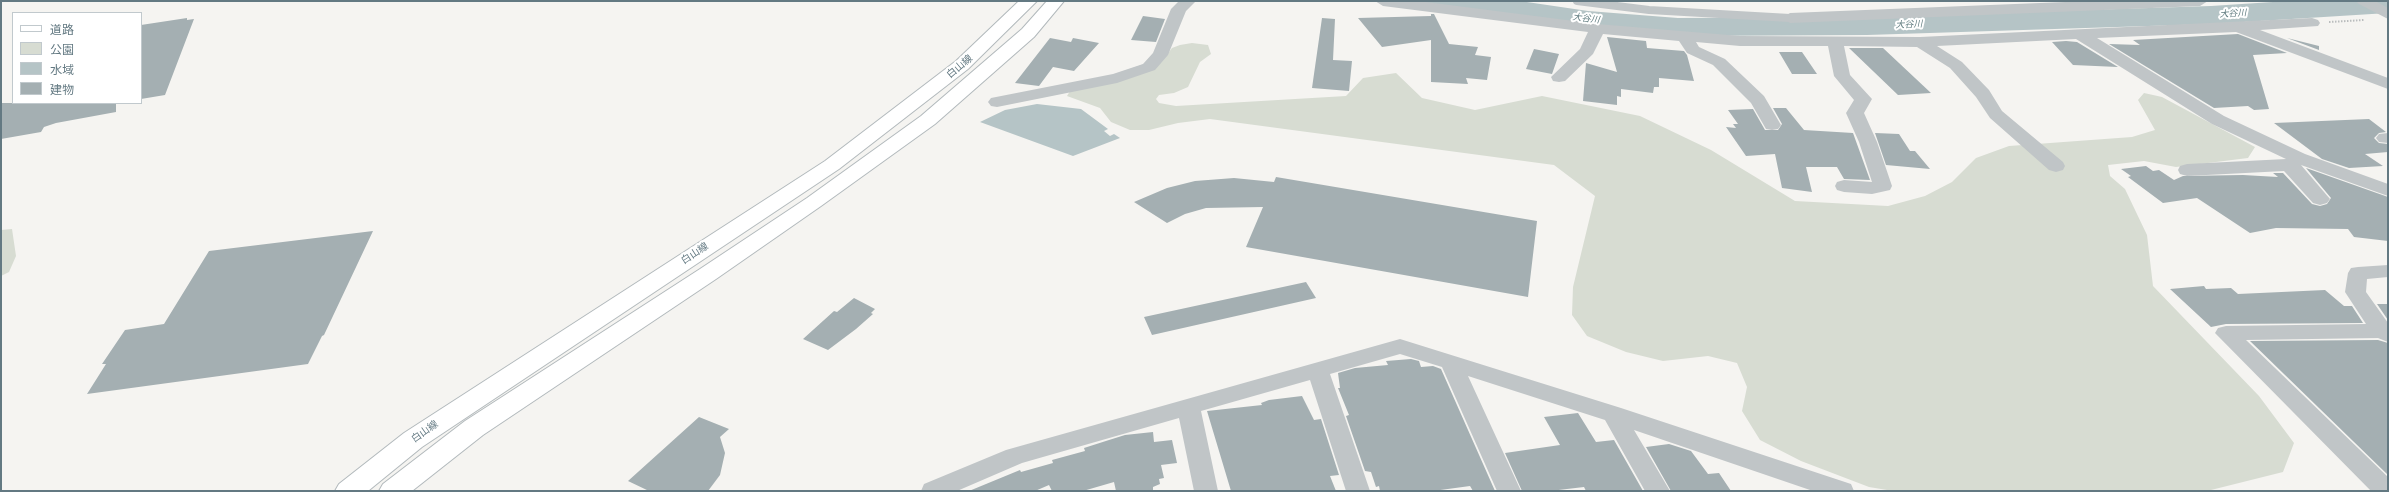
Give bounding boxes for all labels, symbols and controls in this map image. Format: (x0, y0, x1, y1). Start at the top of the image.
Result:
water label: 大谷川 (2219, 8, 2247, 20)
legend (12, 12, 142, 104)
water label: 大谷川 (1572, 12, 1600, 26)
water label: 大谷川 (1895, 19, 1923, 31)
text: 道路 (50, 23, 74, 37)
text: 公園 (50, 43, 74, 57)
street label: 白山線 (945, 53, 975, 81)
text: 水域 (50, 63, 74, 77)
text: 建物 (50, 83, 74, 97)
street label: 白山線 (679, 241, 711, 267)
street label: 白山線 (409, 418, 441, 446)

